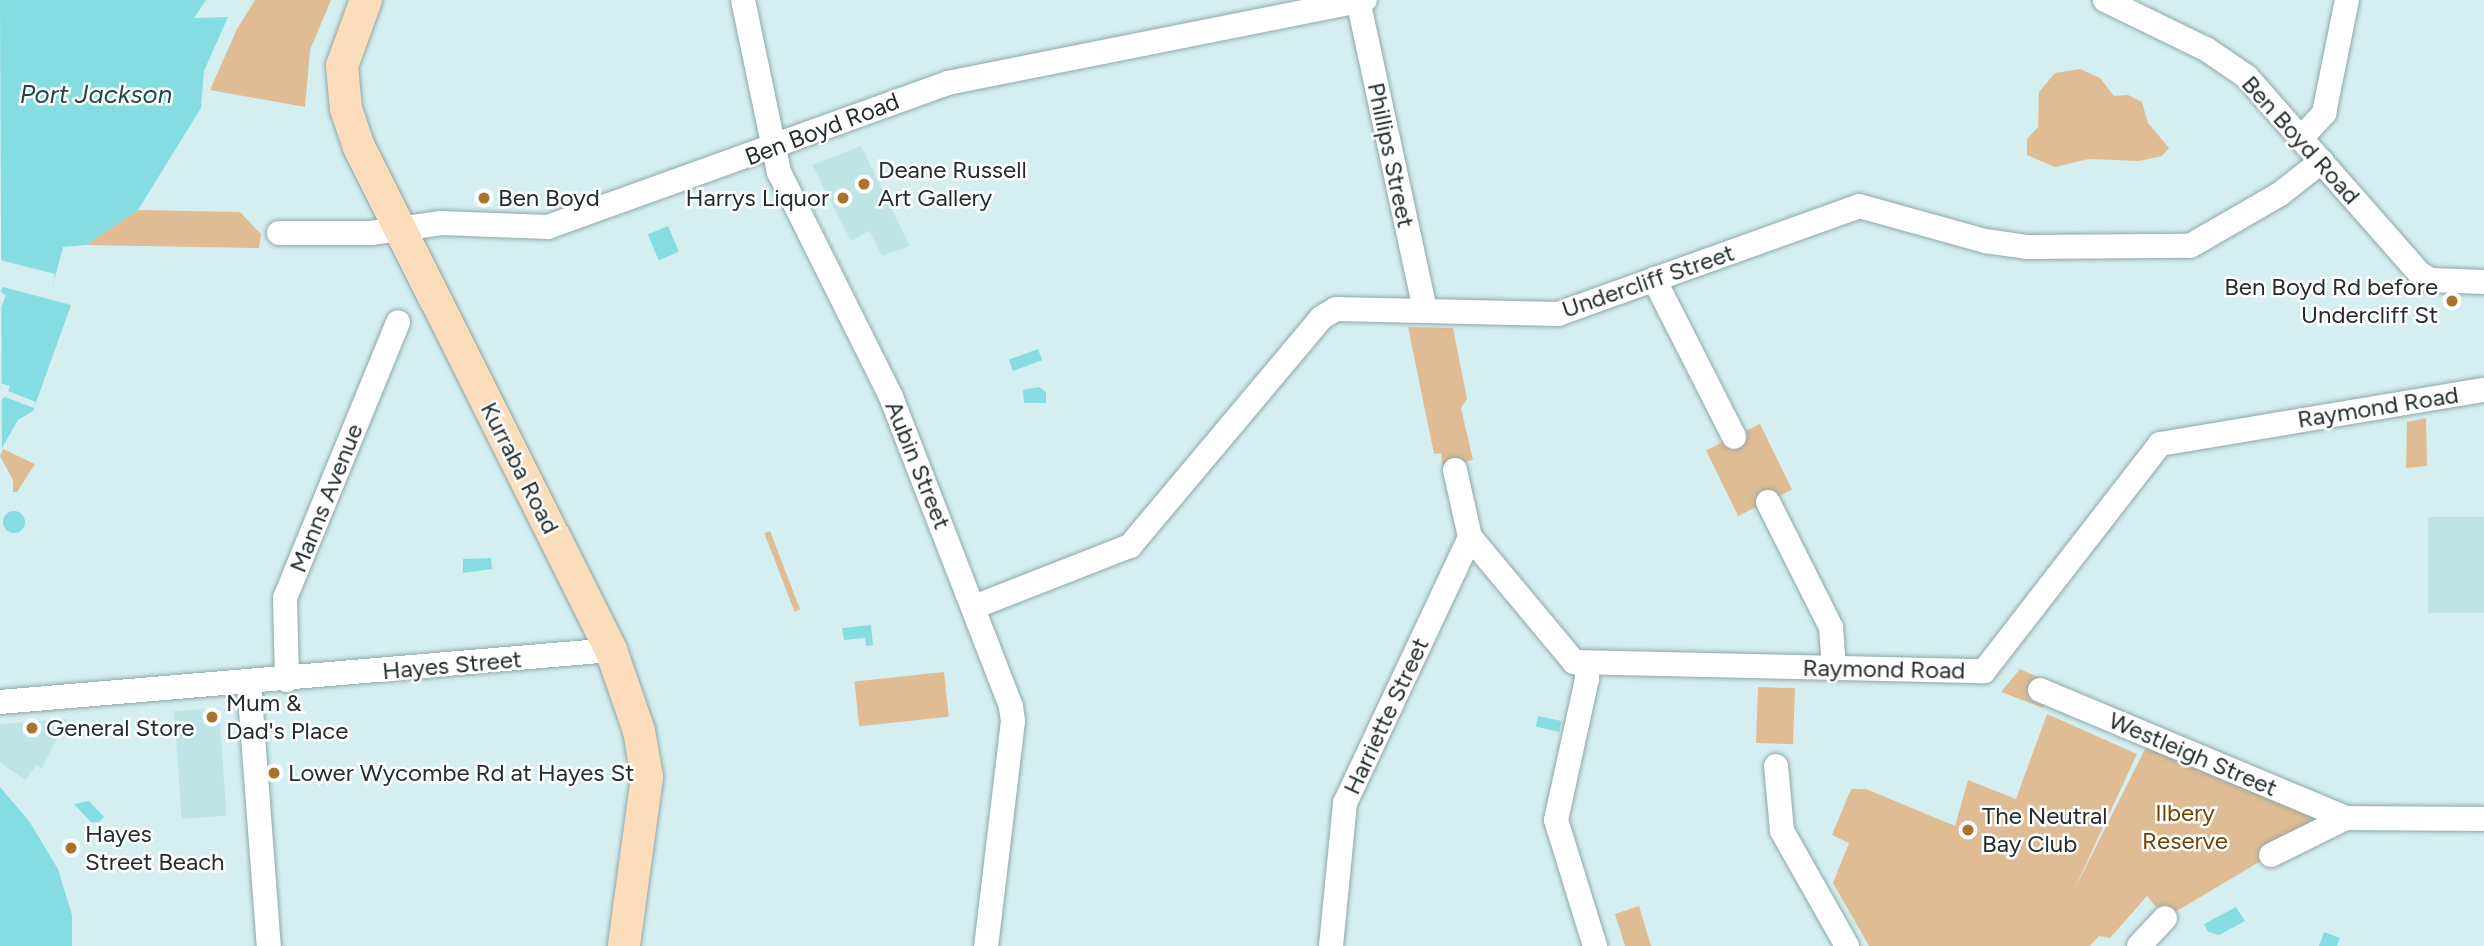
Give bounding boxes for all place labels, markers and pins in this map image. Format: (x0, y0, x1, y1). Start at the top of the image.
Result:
place label: Deane Russell Art Gallery (878, 156, 1027, 212)
marker: Deane Russell Art Gallery (856, 176, 872, 192)
place label: Ben Boyd (498, 184, 600, 212)
place label: Harrys Liquor (685, 184, 829, 212)
marker: Ben Boyd (476, 190, 492, 206)
marker: Harrys Liquor (835, 190, 851, 206)
place label: Ben Boyd Rd before Undercliff St (2224, 273, 2438, 329)
marker: Ben Boyd Rd before Undercliff St (2444, 293, 2460, 309)
place label: Mum & Dad's Place (226, 689, 348, 745)
marker: Mum & Dad's Place (204, 709, 220, 725)
place label: General Store (46, 714, 194, 742)
marker: General Store (24, 720, 40, 736)
place label: Lower Wycombe Rd at Hayes St (288, 759, 634, 787)
marker: Lower Wycombe Rd at Hayes St (266, 765, 282, 781)
place label: The Neutral Bay Club (1982, 802, 2107, 858)
place label: Hayes Street Beach (85, 820, 225, 876)
marker: The Neutral Bay Club (1960, 822, 1976, 838)
marker: Hayes Street Beach (63, 840, 79, 856)

